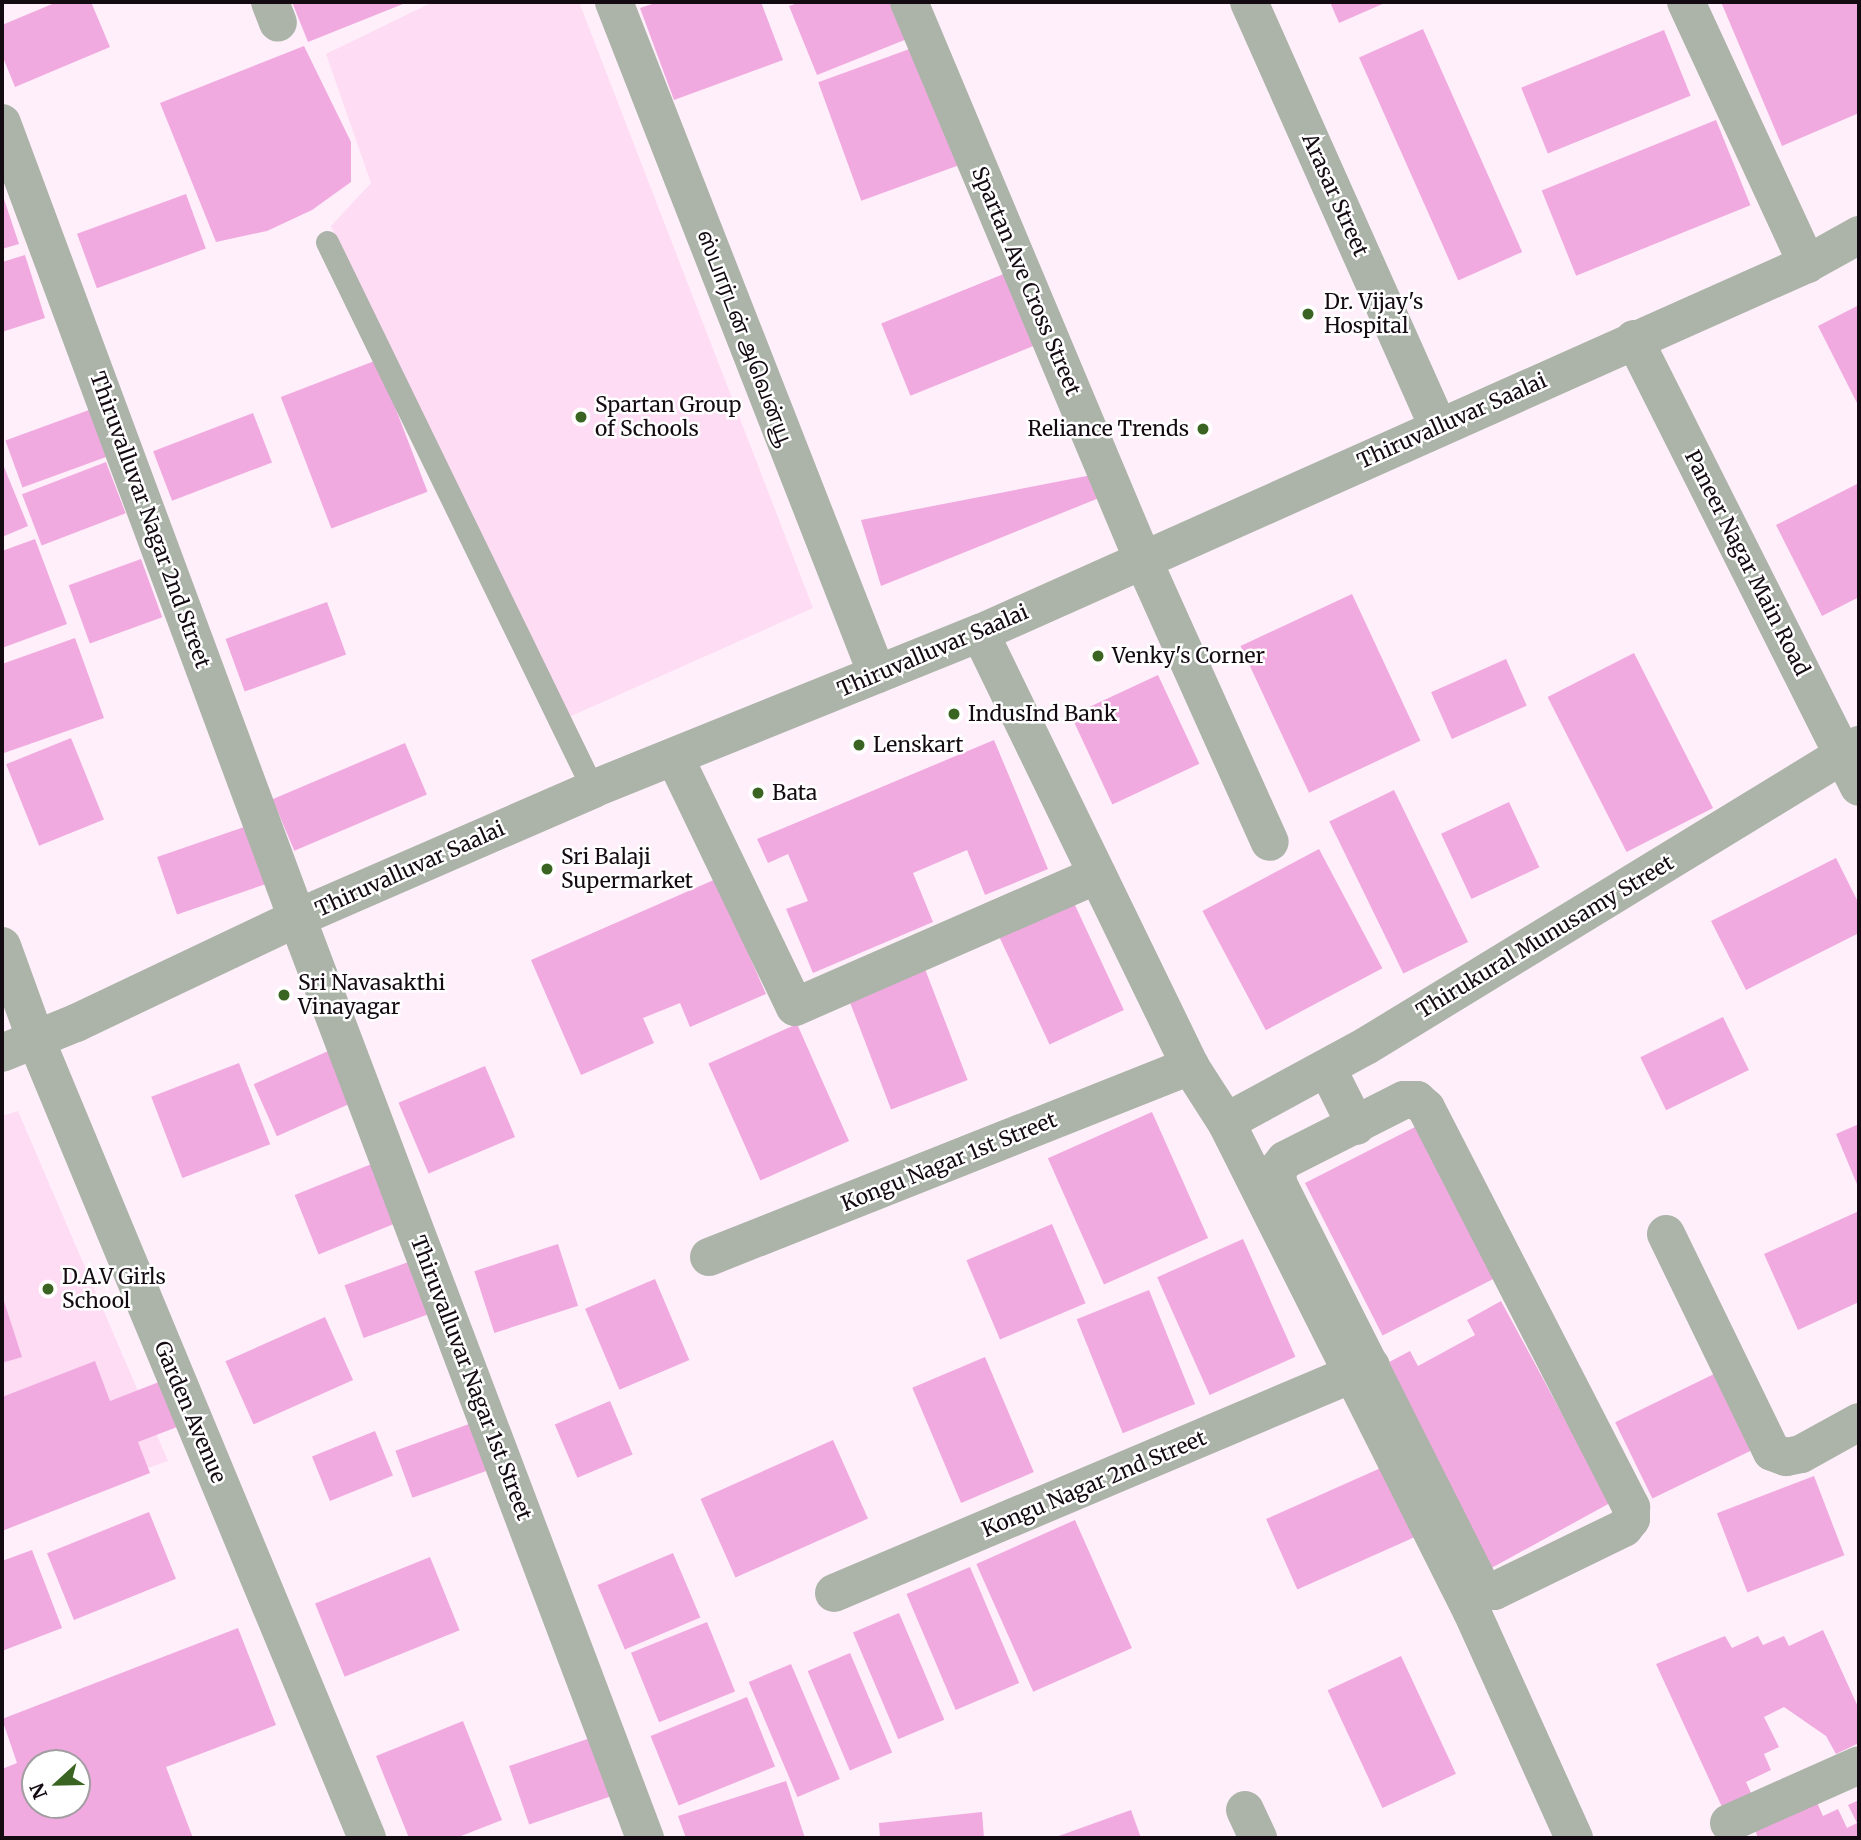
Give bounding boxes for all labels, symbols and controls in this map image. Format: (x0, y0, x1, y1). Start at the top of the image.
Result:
street label: Arasar Street (1297, 130, 1373, 260)
street label: Spartan Ave Cross Street (966, 163, 1086, 399)
street label: ஸ்பார்டன் அவென்யூ (692, 226, 798, 450)
place label: Dr. Vijay's Hospital (1324, 289, 1423, 339)
marker: Dr. Vijay's Hospital (1298, 304, 1318, 324)
street label: Thiruvalluvar Nagar 2nd Street (85, 368, 215, 672)
street label: Thiruvalluvar Saalai (1354, 368, 1550, 474)
place label: Spartan Group of Schools (595, 392, 741, 442)
marker: Spartan Group of Schools (573, 409, 589, 425)
place label: Reliance Trends (1027, 416, 1189, 442)
marker: Reliance Trends (1195, 421, 1211, 437)
street label: Paneer Nagar Main Road (1679, 446, 1815, 680)
street label: Thiruvalluvar Saalai (834, 599, 1032, 703)
place label: Venky's Corner (1112, 643, 1265, 669)
marker: Venky's Corner (1090, 648, 1106, 664)
place label: IndusInd Bank (968, 701, 1117, 727)
marker: IndusInd Bank (946, 706, 962, 722)
place label: Lenskart (873, 732, 963, 758)
marker: Lenskart (851, 737, 867, 753)
place label: Bata (772, 780, 817, 806)
marker: Bata (750, 785, 766, 801)
street label: Thiruvalluvar Saalai (312, 816, 508, 922)
place label: Sri Balaji Supermarket (561, 844, 693, 894)
street label: Thirukural Munusamy Street (1412, 850, 1678, 1024)
marker: Sri Balaji Supermarket (539, 861, 555, 877)
place label: Sri Navasakthi Vinayagar (298, 970, 445, 1020)
marker: Sri Navasakthi Vinayagar (276, 987, 292, 1003)
street label: Kongu Nagar 1st Street (838, 1107, 1060, 1217)
street label: Thiruvalluvar Nagar 1st Street (405, 1232, 537, 1524)
place label: D.A.V Girls School (62, 1264, 166, 1314)
marker: D.A.V Girls School (40, 1281, 56, 1297)
street label: Garden Avenue (149, 1337, 231, 1487)
street label: Kongu Nagar 2nd Street (978, 1425, 1210, 1543)
north arrow (21, 1749, 91, 1819)
text: N (24, 1780, 52, 1803)

